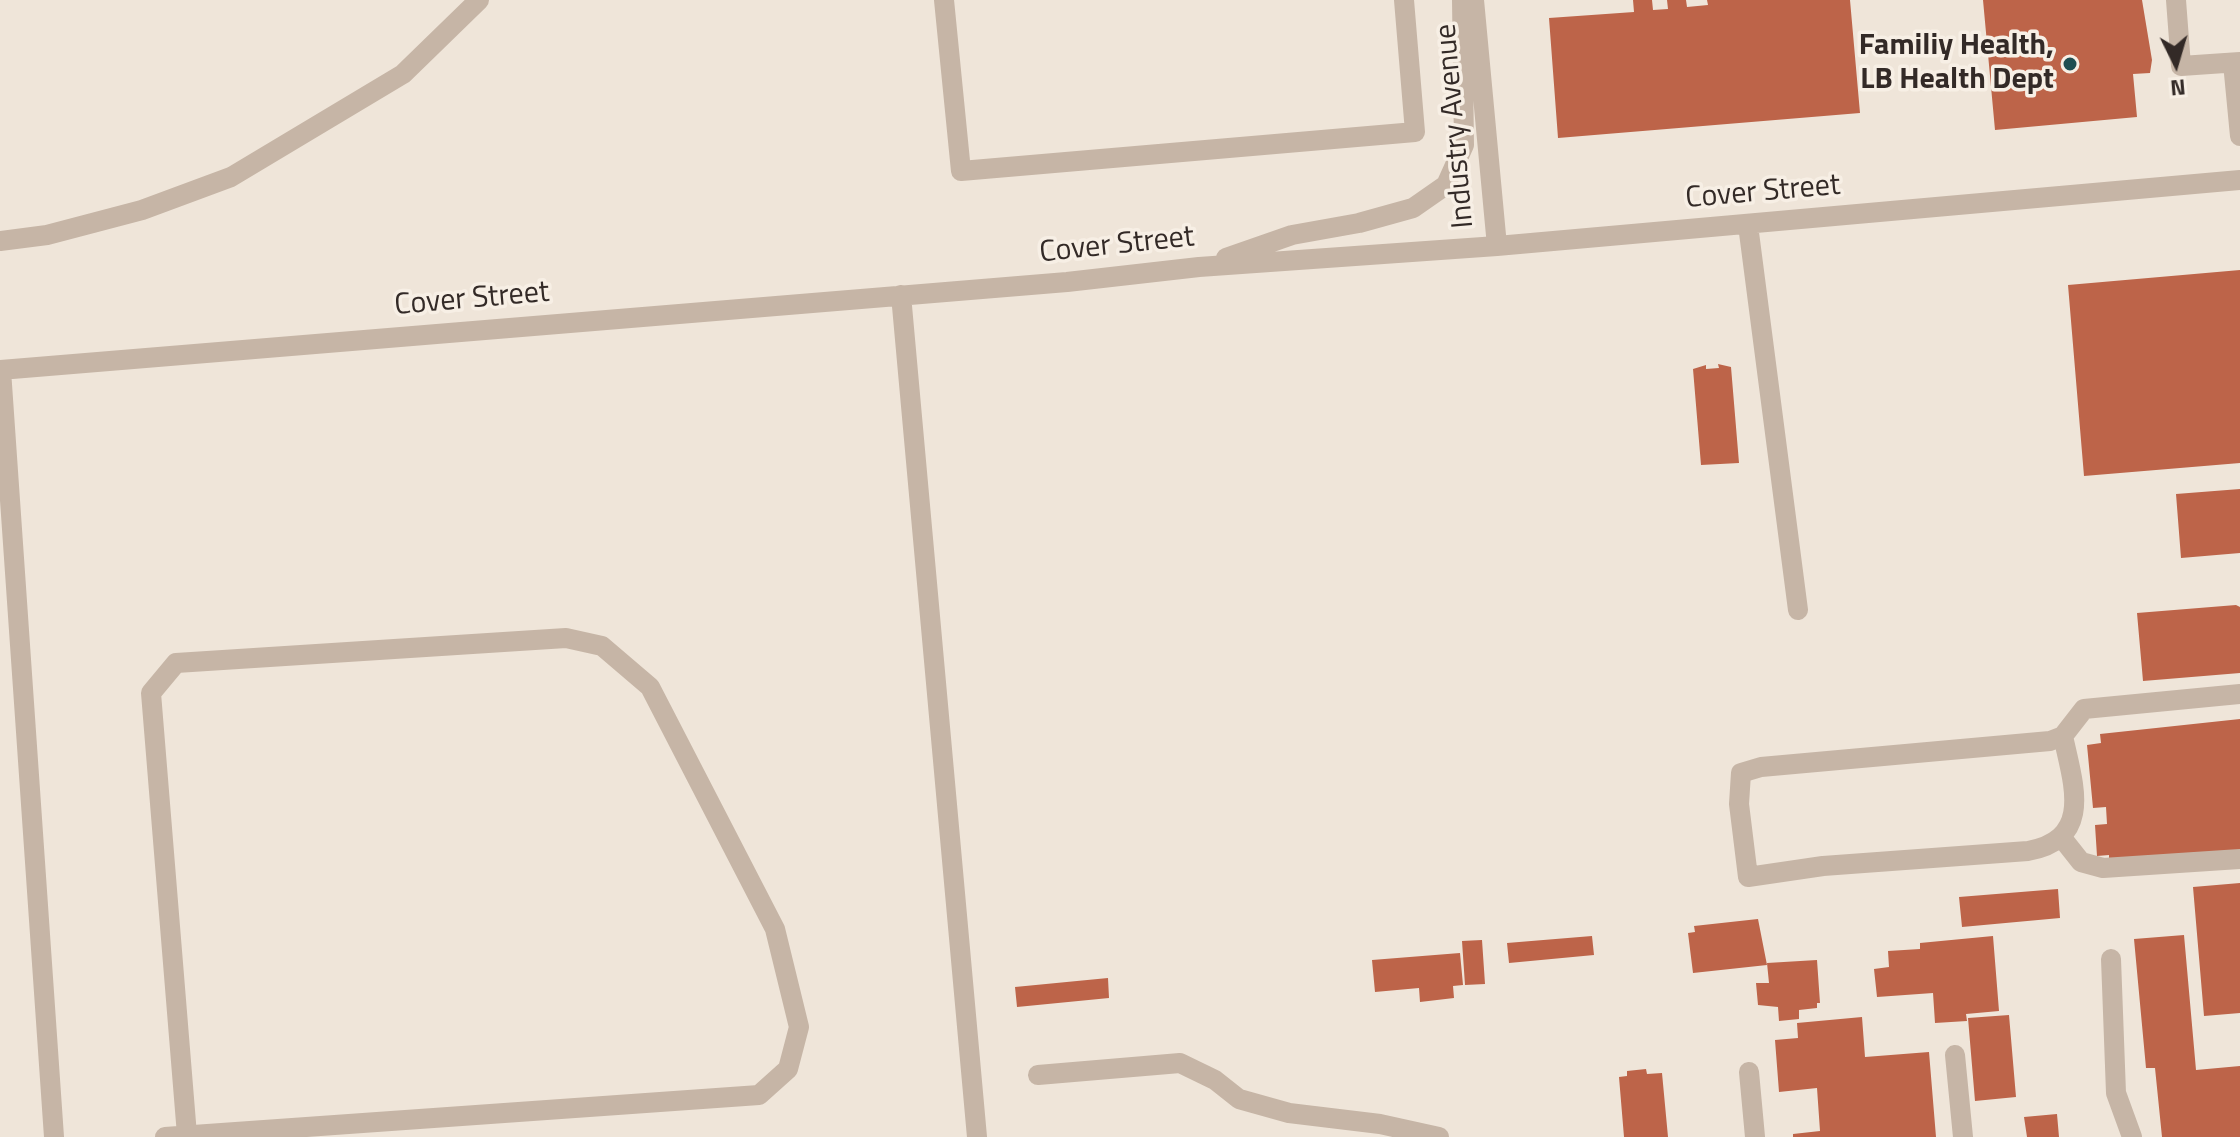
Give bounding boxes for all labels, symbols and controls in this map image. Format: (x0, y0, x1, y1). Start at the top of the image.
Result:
street label: Industry Avenue (1429, 22, 1483, 230)
north arrow (2136, 24, 2216, 104)
place label: Familiy Health, LB Health Dept (1859, 29, 2054, 100)
marker: Familiy Health, LB Health Dept (2061, 55, 2079, 73)
text: N (2169, 70, 2187, 106)
street label: Cover Street (1684, 168, 1842, 218)
street label: Cover Street (1038, 220, 1196, 272)
street label: Cover Street (393, 275, 551, 325)

